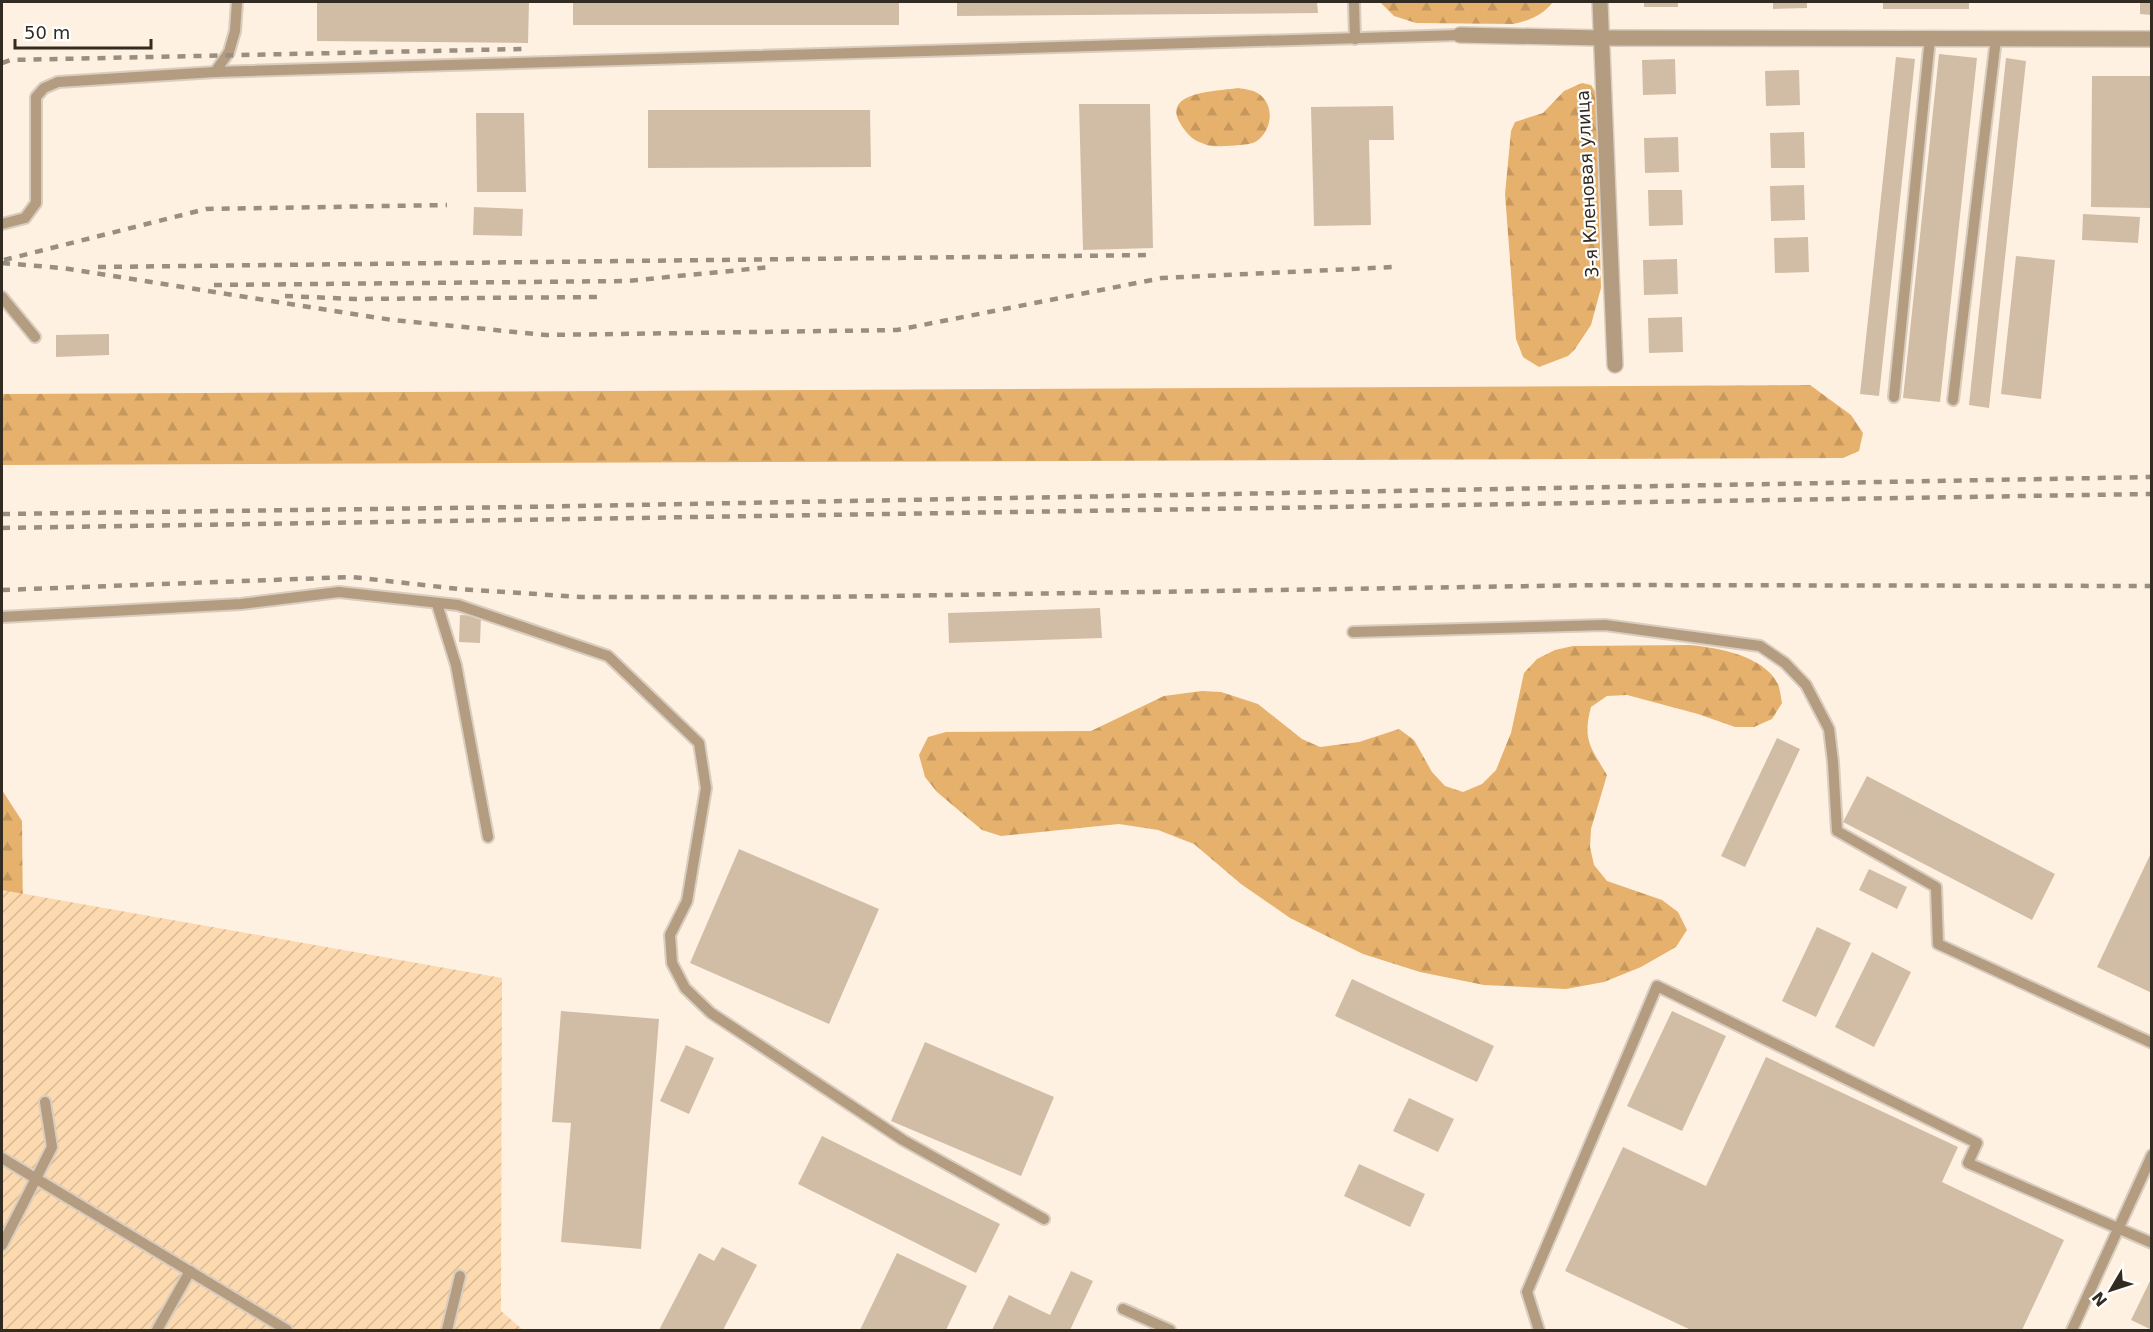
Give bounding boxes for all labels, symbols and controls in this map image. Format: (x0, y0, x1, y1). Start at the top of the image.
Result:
scale bar (15, 12, 152, 50)
text: 50 m (24, 22, 70, 43)
street label: 3-я Кленовая улица (1572, 90, 1602, 278)
north arrow (2081, 1260, 2141, 1320)
text: N (2088, 1288, 2111, 1310)

